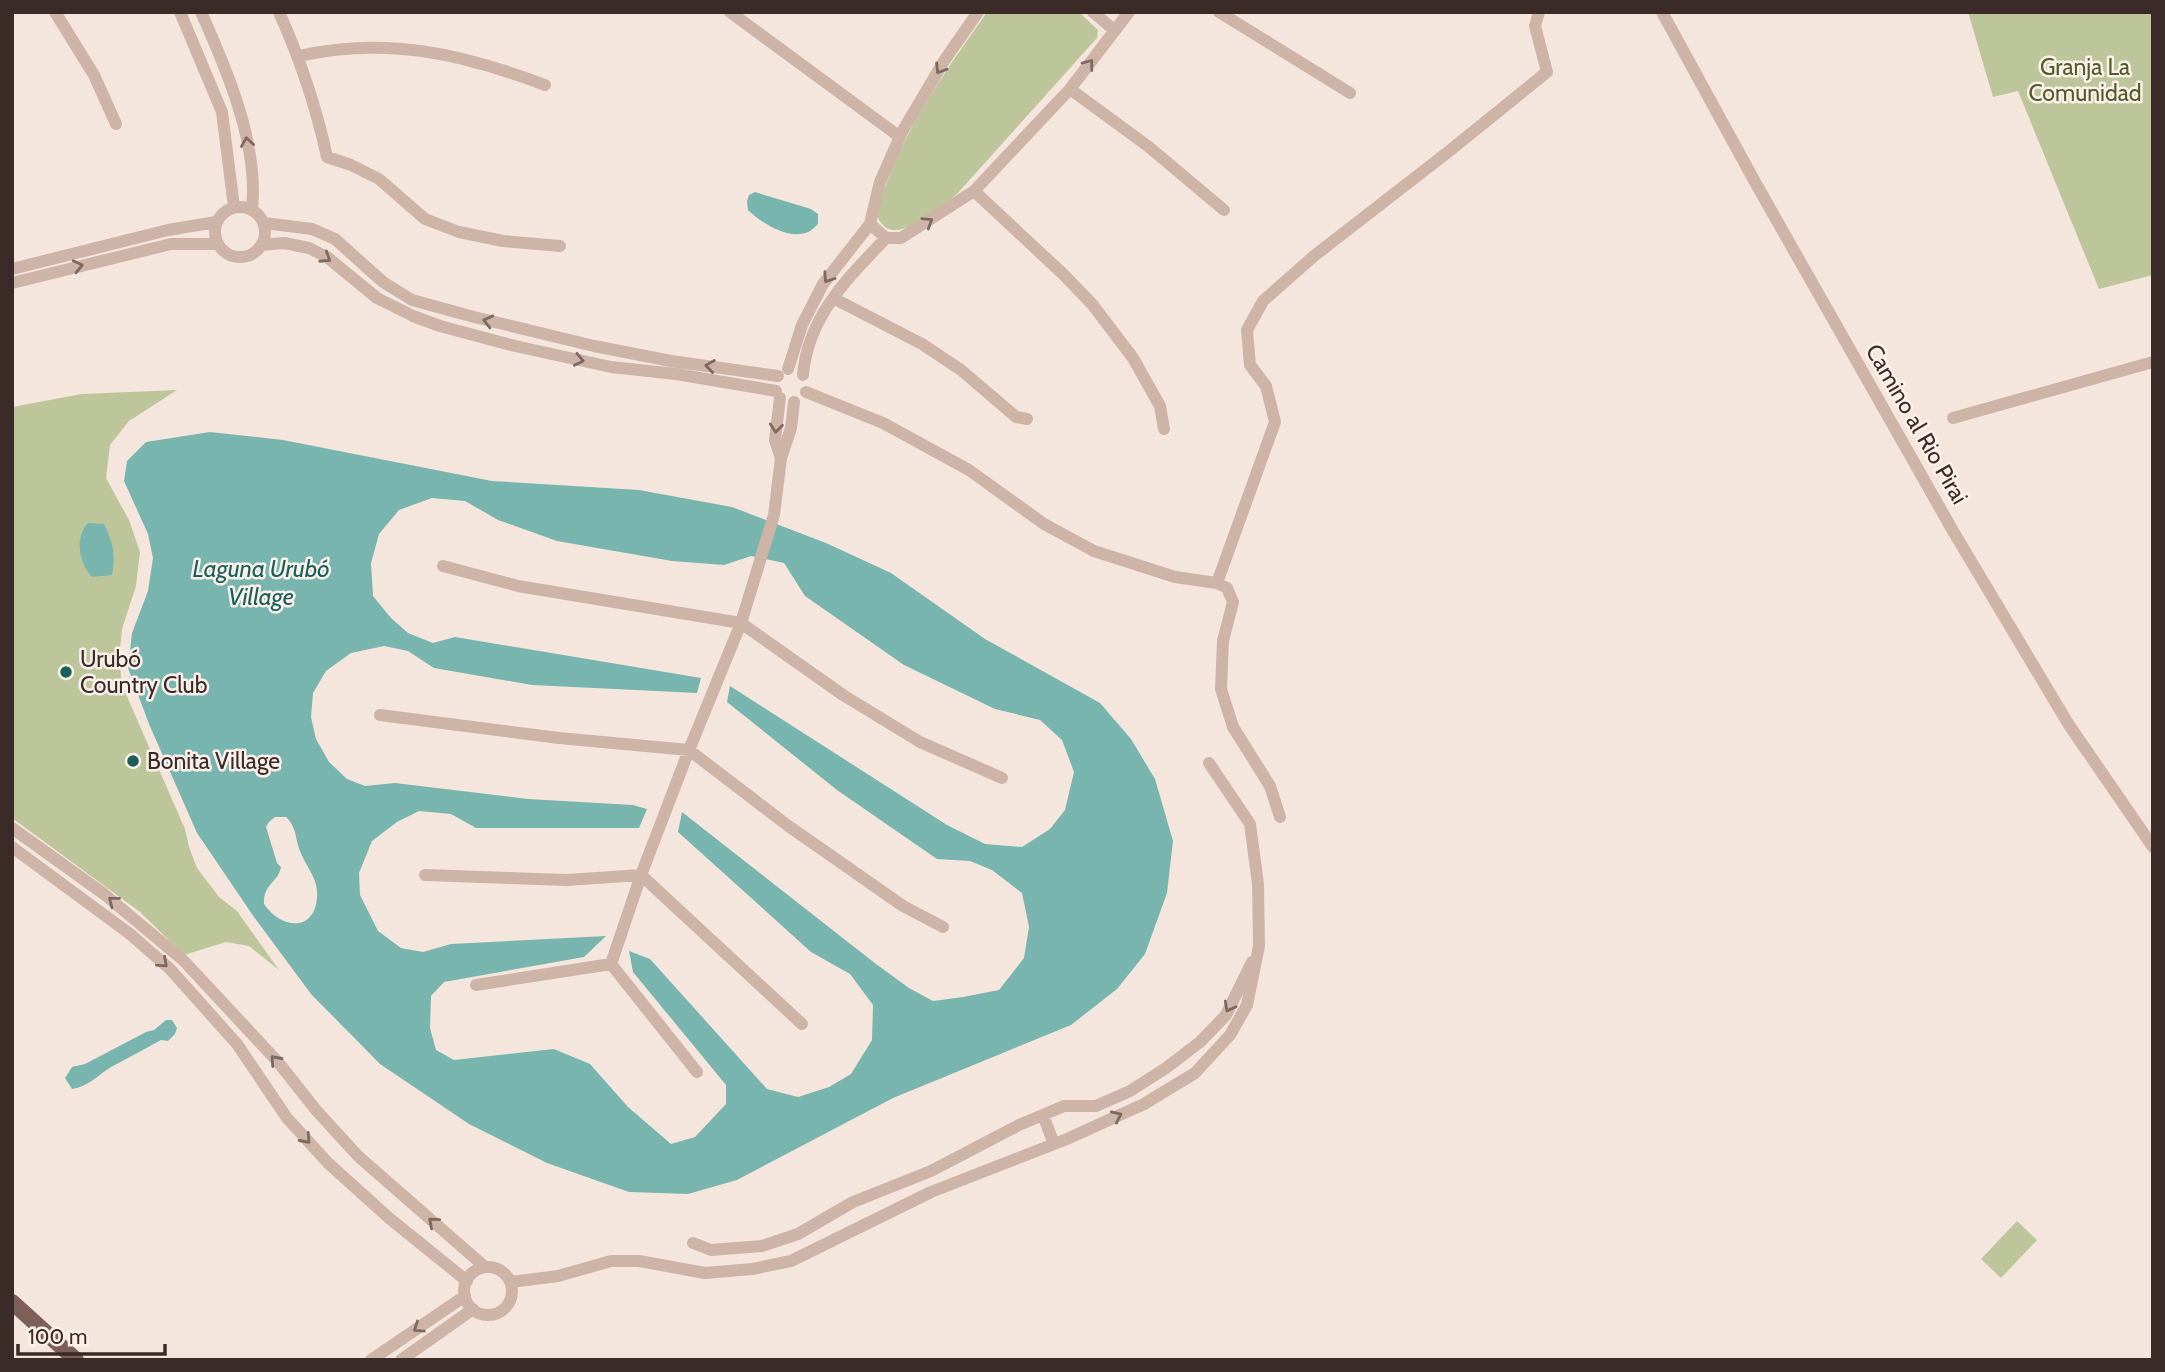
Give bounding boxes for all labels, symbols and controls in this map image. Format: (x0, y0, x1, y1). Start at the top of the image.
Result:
park label: Granja La Comunidad (2028, 53, 2142, 107)
one-way arrow (1081, 59, 1094, 71)
one-way arrow (935, 61, 948, 74)
one-way arrow (239, 136, 254, 148)
one-way arrow (920, 217, 933, 230)
one-way arrow (318, 249, 331, 262)
one-way arrow (72, 260, 84, 275)
one-way arrow (824, 270, 836, 283)
one-way arrow (482, 315, 494, 329)
street label: Camino al Rio Pirai (1860, 339, 1974, 509)
one-way arrow (573, 351, 585, 366)
one-way arrow (705, 359, 716, 374)
one-way arrow (769, 422, 784, 434)
water label: Laguna Urubó Village (192, 554, 330, 611)
place label: Urubó Country Club (80, 645, 208, 699)
marker: Urubó Country Club (58, 664, 74, 680)
place label: Bonita Village (147, 747, 280, 775)
marker: Bonita Village (125, 753, 141, 769)
one-way arrow (108, 897, 120, 910)
one-way arrow (155, 955, 168, 967)
one-way arrow (1224, 1000, 1237, 1012)
one-way arrow (271, 1055, 283, 1068)
one-way arrow (1110, 1110, 1122, 1124)
one-way arrow (298, 1131, 311, 1144)
one-way arrow (428, 1218, 441, 1230)
scale bar (18, 1312, 164, 1356)
one-way arrow (413, 1320, 426, 1332)
text: 100 m (28, 1324, 87, 1349)

